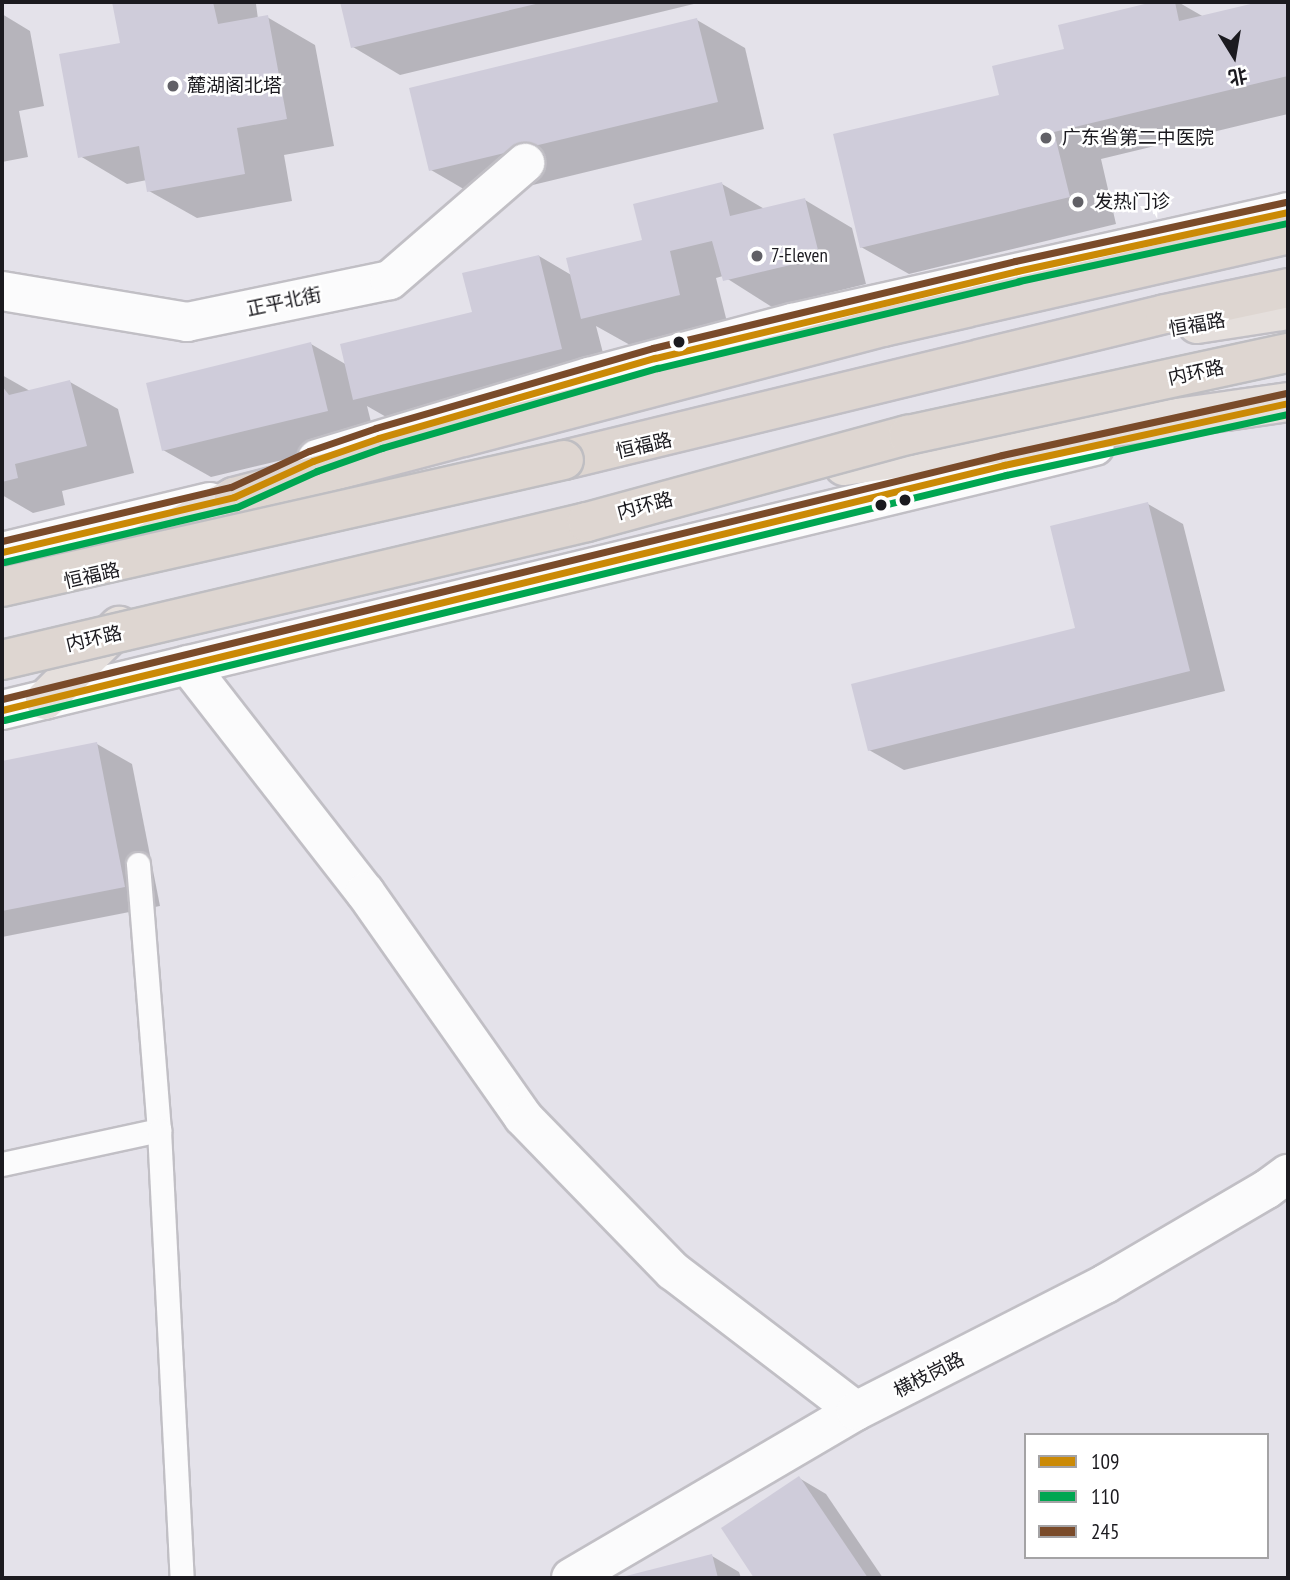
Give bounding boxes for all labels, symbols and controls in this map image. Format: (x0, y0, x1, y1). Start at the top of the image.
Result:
north arrow (1199, 21, 1269, 91)
text: 北 (1226, 63, 1250, 90)
place label: 麓湖阁北塔 (187, 75, 282, 97)
marker: 麓湖阁北塔 (165, 78, 181, 94)
place label: 广东省第二中医院 (1062, 127, 1214, 149)
marker: 广东省第二中医院 (1036, 128, 1056, 148)
place label: 发热门诊 (1094, 191, 1170, 213)
marker: 发热门诊 (1068, 192, 1088, 212)
place label: 7-Eleven (771, 245, 828, 267)
marker: 7-Eleven (749, 248, 765, 264)
street label: 正平北街 (244, 283, 324, 321)
street label: 恒福路 (1167, 309, 1227, 341)
unlabelled marker (672, 335, 686, 349)
street label: 内环路 (1166, 356, 1226, 390)
street label: 恒福路 (614, 428, 674, 464)
street label: 内环路 (615, 488, 675, 524)
unlabelled marker (898, 493, 912, 507)
unlabelled marker (874, 498, 888, 512)
street label: 恒福路 (62, 558, 122, 594)
street label: 内环路 (64, 621, 124, 657)
street label: 横枝岗路 (890, 1348, 968, 1402)
legend (1024, 1433, 1269, 1559)
text: 109 (1091, 1448, 1119, 1475)
text: 110 (1091, 1483, 1119, 1510)
text: 245 (1091, 1518, 1119, 1545)

